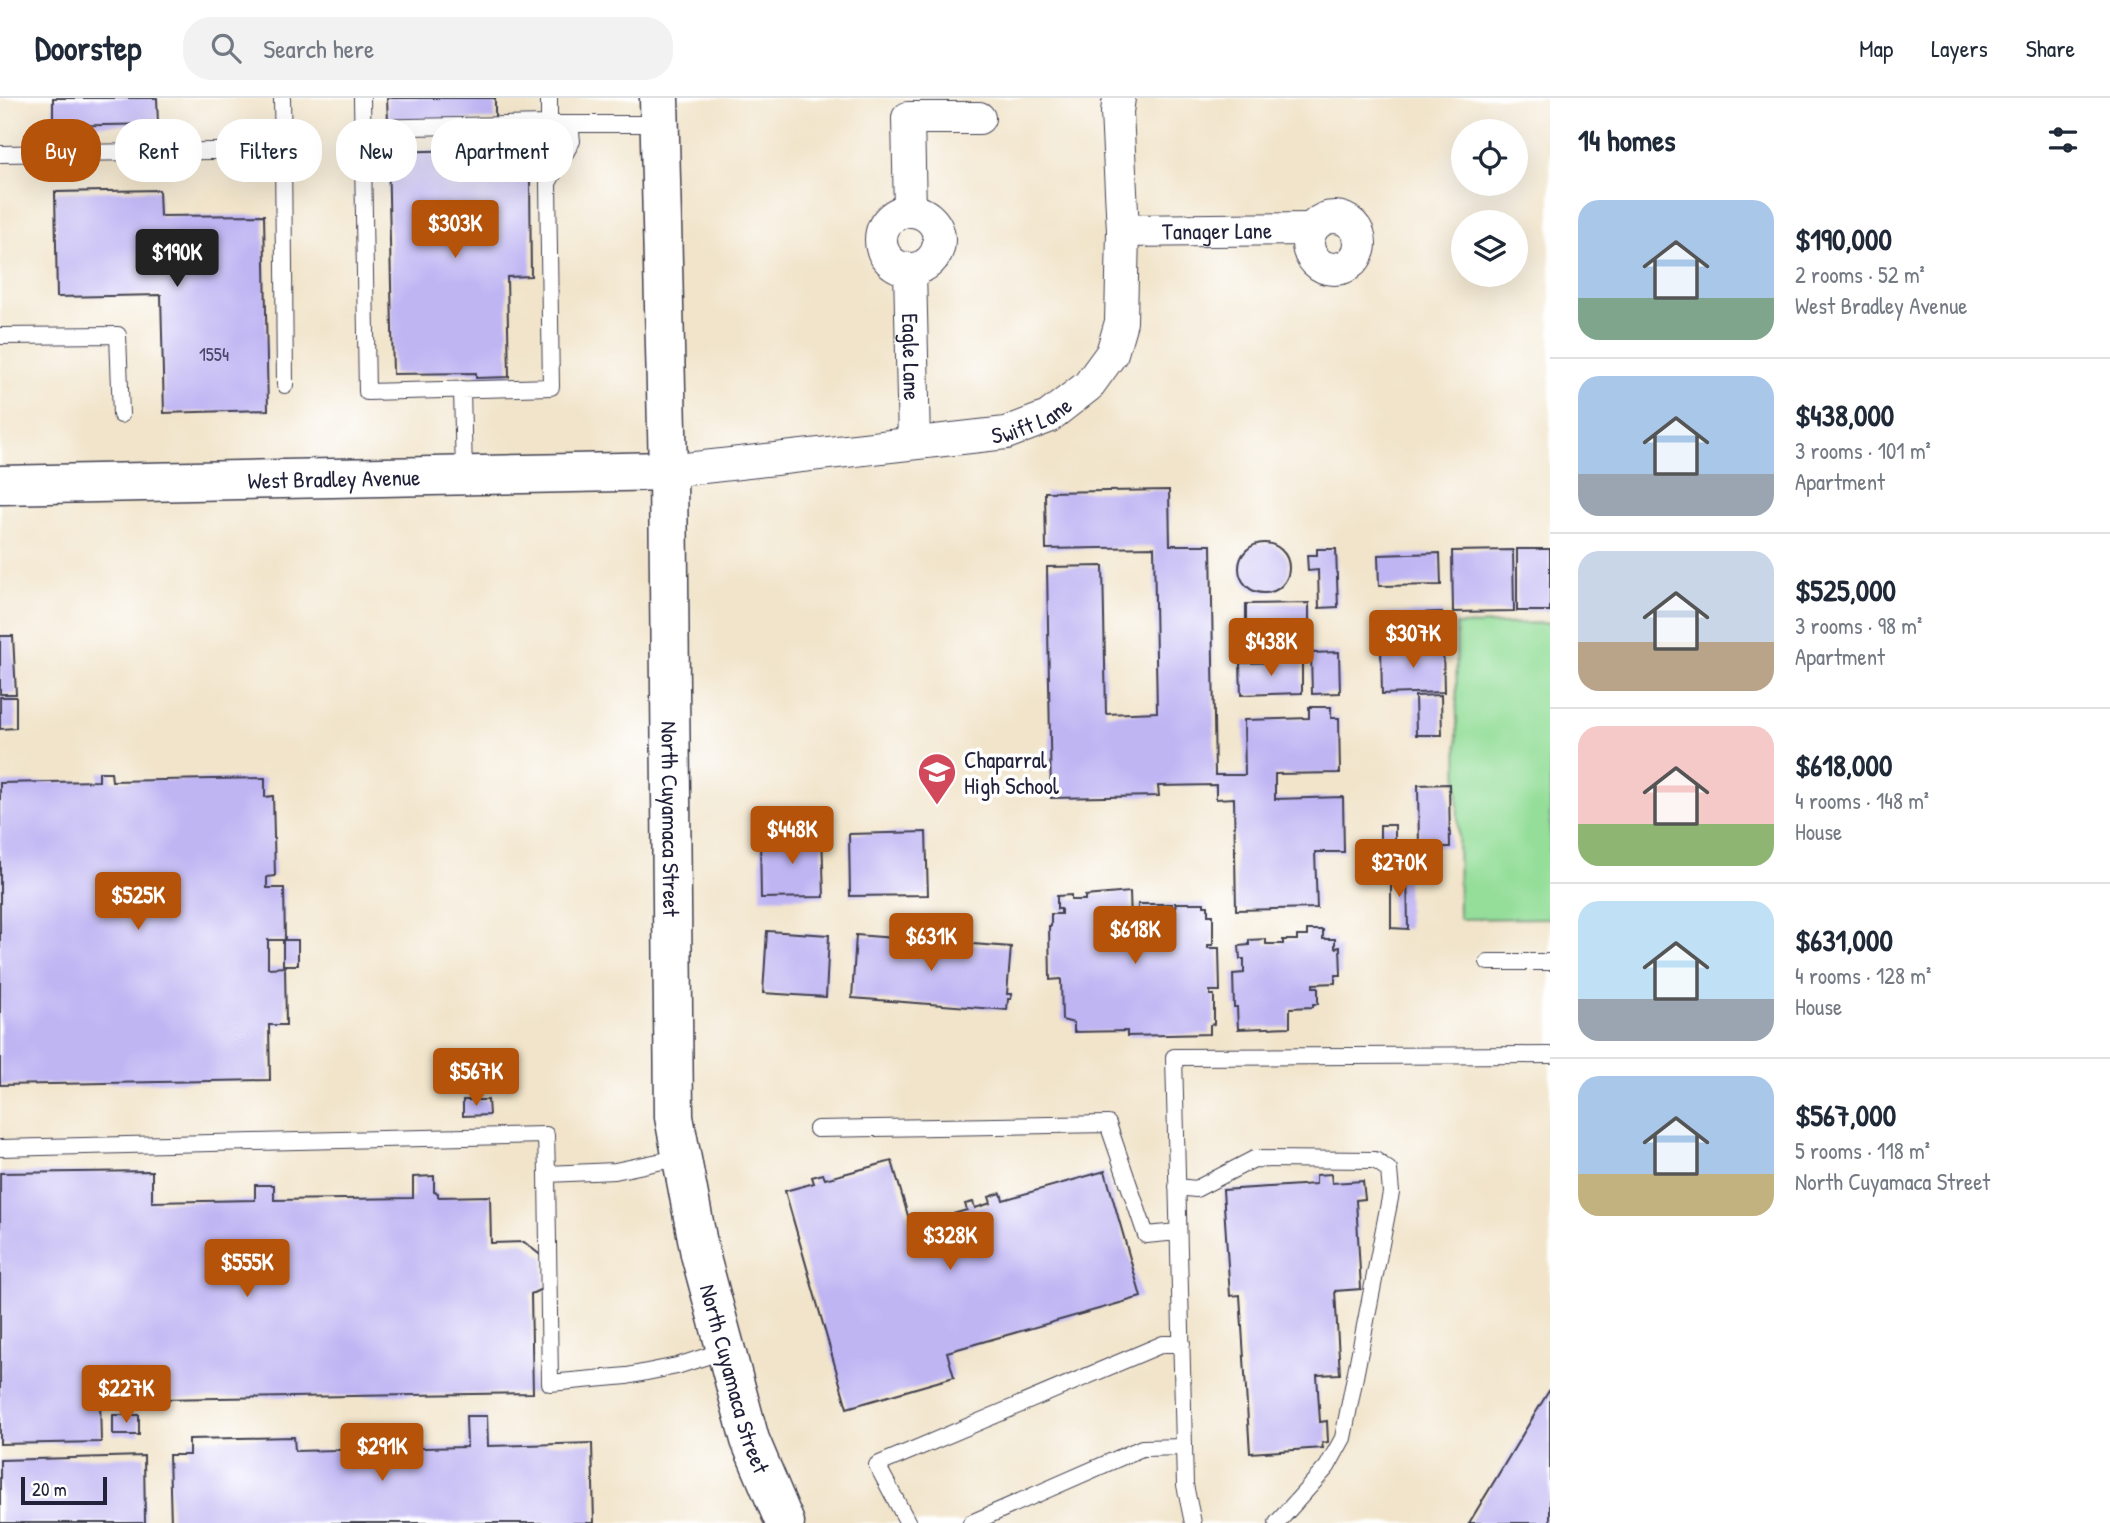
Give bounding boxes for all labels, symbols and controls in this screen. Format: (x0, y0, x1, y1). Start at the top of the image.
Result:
search box (183, 17, 673, 80)
text: Doorstep (35, 26, 141, 70)
icon: search (207, 29, 245, 67)
text: Search here (263, 31, 374, 66)
text: Map (1859, 32, 1893, 64)
text: Layers (1931, 32, 1988, 64)
text: Share (2026, 32, 2075, 64)
chip: Buy (21, 119, 101, 182)
chip: Rent (115, 119, 202, 182)
chip: Filters (216, 119, 322, 182)
chip: New (336, 119, 417, 182)
chip: Apartment (431, 119, 573, 182)
map controls (1451, 119, 1528, 287)
button: locate (1451, 119, 1528, 196)
text: 14 homes (1578, 120, 1676, 160)
icon: filters (2044, 121, 2082, 159)
pin: $303K (406, 200, 504, 260)
text: $303K (428, 207, 482, 238)
button: layers (1451, 210, 1528, 287)
street label: Tanager Lane (1162, 214, 1272, 246)
text: $190,000 (1795, 219, 1892, 259)
icon: home (1634, 228, 1718, 312)
pin: $190K (128, 230, 226, 289)
text: $190K (152, 236, 202, 267)
text: 2 rooms · 52 m² (1795, 259, 1925, 290)
text: West Bradley Avenue (1795, 290, 1968, 321)
street label: Eagle Lane (896, 313, 929, 401)
house number: 1554 (199, 341, 229, 367)
street label: Swift Lane (990, 389, 1078, 450)
text: $438,000 (1795, 395, 1894, 435)
icon: home (1634, 404, 1718, 488)
text: 3 rooms · 101 m² (1795, 435, 1931, 466)
street label: West Bradley Avenue (247, 461, 421, 495)
text: Apartment (1795, 466, 1885, 497)
text: $525,000 (1795, 570, 1896, 610)
icon: home (1634, 579, 1718, 663)
pin: $307K (1364, 610, 1462, 670)
text: 3 rooms · 98 m² (1795, 610, 1922, 641)
text: $307K (1385, 617, 1441, 648)
pin: $438K (1222, 618, 1320, 678)
text: $438K (1245, 625, 1297, 656)
text: Apartment (1795, 641, 1885, 672)
street label: North Cuyamaca Street (655, 721, 688, 918)
place label: Chaparral High School (964, 744, 1060, 801)
text: $618,000 (1795, 745, 1892, 785)
school or university icon: Chaparral High School (916, 751, 958, 806)
icon: home (1634, 754, 1718, 838)
text: 4 rooms · 148 m² (1795, 785, 1929, 816)
pin: $448K (743, 806, 841, 866)
text: $448K (767, 813, 817, 844)
text: House (1795, 816, 1842, 847)
pin: $270K (1350, 840, 1448, 899)
text: $270K (1371, 846, 1427, 877)
pin: $525K (89, 872, 187, 932)
text: $525K (111, 879, 165, 910)
pin: $618K (1086, 906, 1184, 966)
text: $618K (1109, 913, 1161, 944)
pin: $631K (882, 914, 980, 973)
text: $631K (905, 920, 957, 951)
text: $631,000 (1795, 920, 1893, 960)
icon: home (1634, 929, 1718, 1013)
text: 4 rooms · 128 m² (1795, 960, 1931, 991)
text: House (1795, 991, 1842, 1022)
pin: $567K (427, 1048, 525, 1108)
text: $567K (449, 1055, 503, 1086)
text: $567,000 (1795, 1095, 1896, 1135)
icon: home (1634, 1104, 1718, 1188)
text: 5 rooms · 118 m² (1795, 1135, 1930, 1166)
text: North Cuyamaca Street (1795, 1166, 1990, 1197)
pin: $328K (901, 1212, 999, 1272)
text: $328K (923, 1219, 977, 1250)
pin: $555K (198, 1240, 296, 1299)
text: $555K (221, 1246, 273, 1277)
street label: North Cuyamaca Street (693, 1281, 778, 1479)
pin: $227K (77, 1366, 175, 1425)
text: $227K (98, 1372, 154, 1403)
pin: $291K (333, 1424, 431, 1483)
text: $291K (356, 1430, 408, 1461)
scale bar (21, 1474, 107, 1506)
text: 20 m (32, 1476, 67, 1502)

